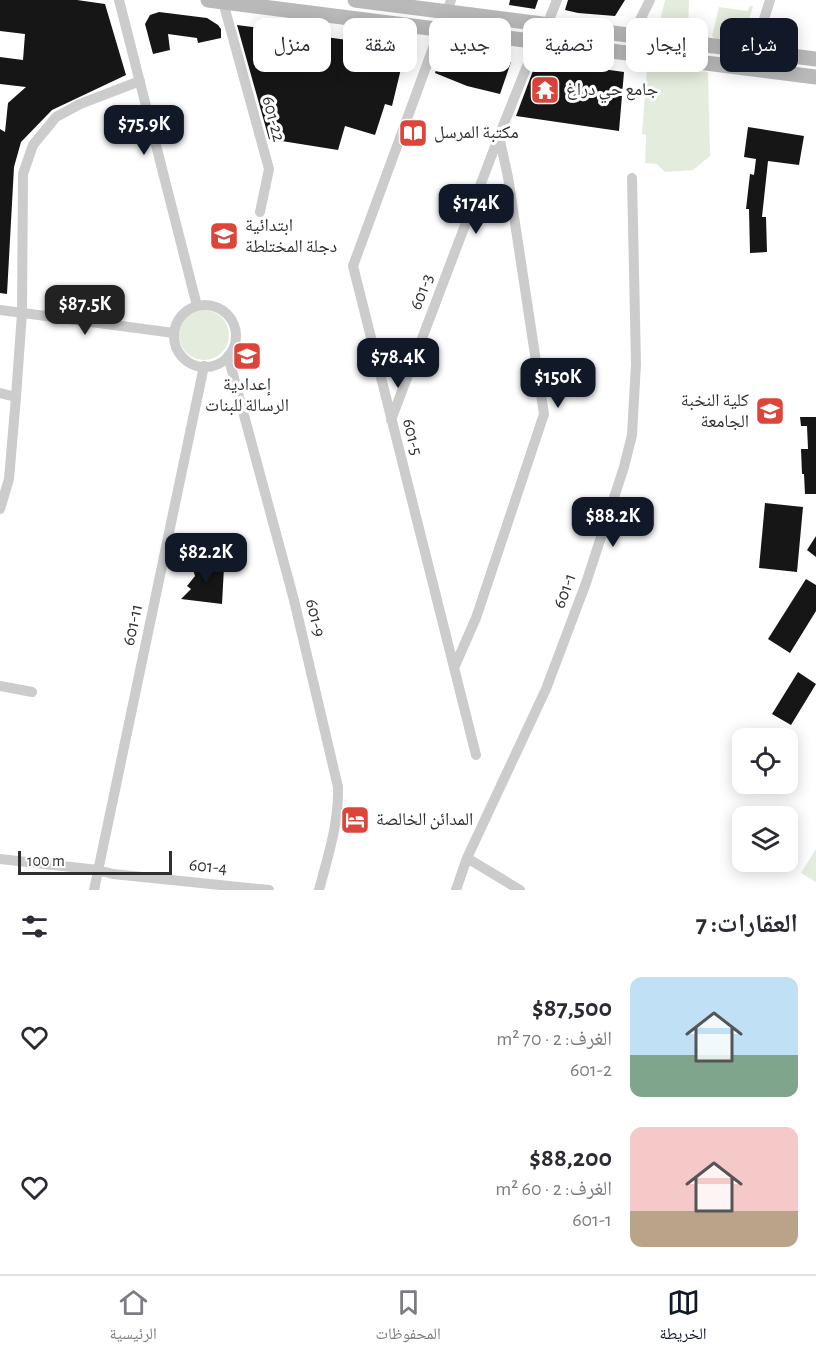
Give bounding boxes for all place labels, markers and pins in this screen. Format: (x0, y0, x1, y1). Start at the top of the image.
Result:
temple icon: جامع حي دراغ (529, 74, 561, 106)
place label: جامع حي دراغ (566, 81, 658, 104)
pin: $75.9K (95, 105, 193, 156)
library icon: مكتبة المرسل (397, 117, 429, 149)
place label: مكتبة المرسل (434, 124, 519, 143)
pin: $174K (434, 184, 518, 235)
place label: ابتدائية دجلة المختلطة (245, 217, 337, 256)
school or university icon: ابتدائية دجلة المختلطة (208, 220, 240, 252)
pin: $87.5K (36, 285, 134, 336)
pin: $78.4K (349, 338, 447, 389)
school or university icon: إعدادية الرسالة للبنات (231, 340, 263, 372)
pin: $150K (516, 358, 600, 409)
place label: إعدادية الرسالة للبنات (205, 376, 289, 416)
place label: كلية النخبة الجامعة (681, 392, 750, 431)
school or university icon: كلية النخبة الجامعة (754, 395, 786, 427)
pin: $88.2K (564, 497, 662, 548)
pin: $82.2K (157, 533, 255, 584)
hotel icon: المدائن الخالصة (339, 804, 371, 836)
place label: المدائن الخالصة (376, 811, 473, 830)

